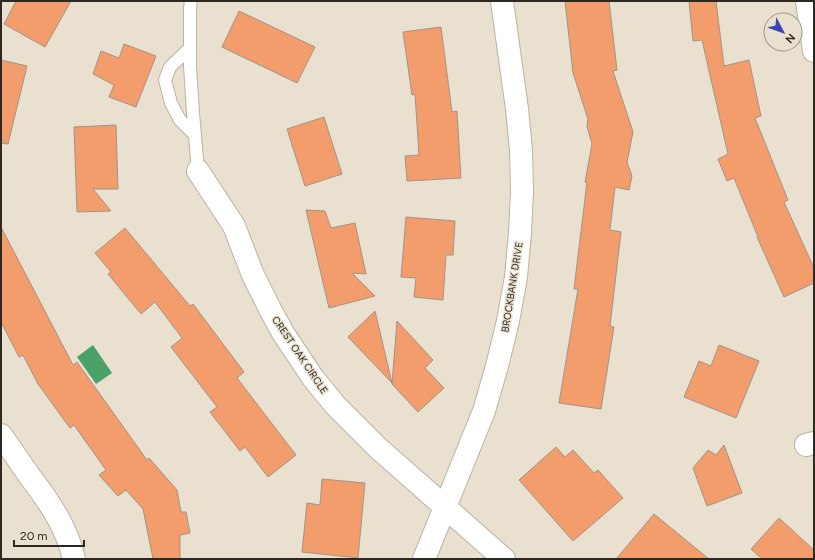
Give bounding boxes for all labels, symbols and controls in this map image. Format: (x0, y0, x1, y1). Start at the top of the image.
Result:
north arrow (763, 12, 803, 52)
text: N (782, 31, 798, 46)
street label: BROCKBANK DRIVE (498, 241, 526, 333)
street label: CREST OAK CIRCLE (269, 314, 331, 396)
scale bar (14, 522, 84, 548)
text: 20 m (20, 529, 48, 543)

